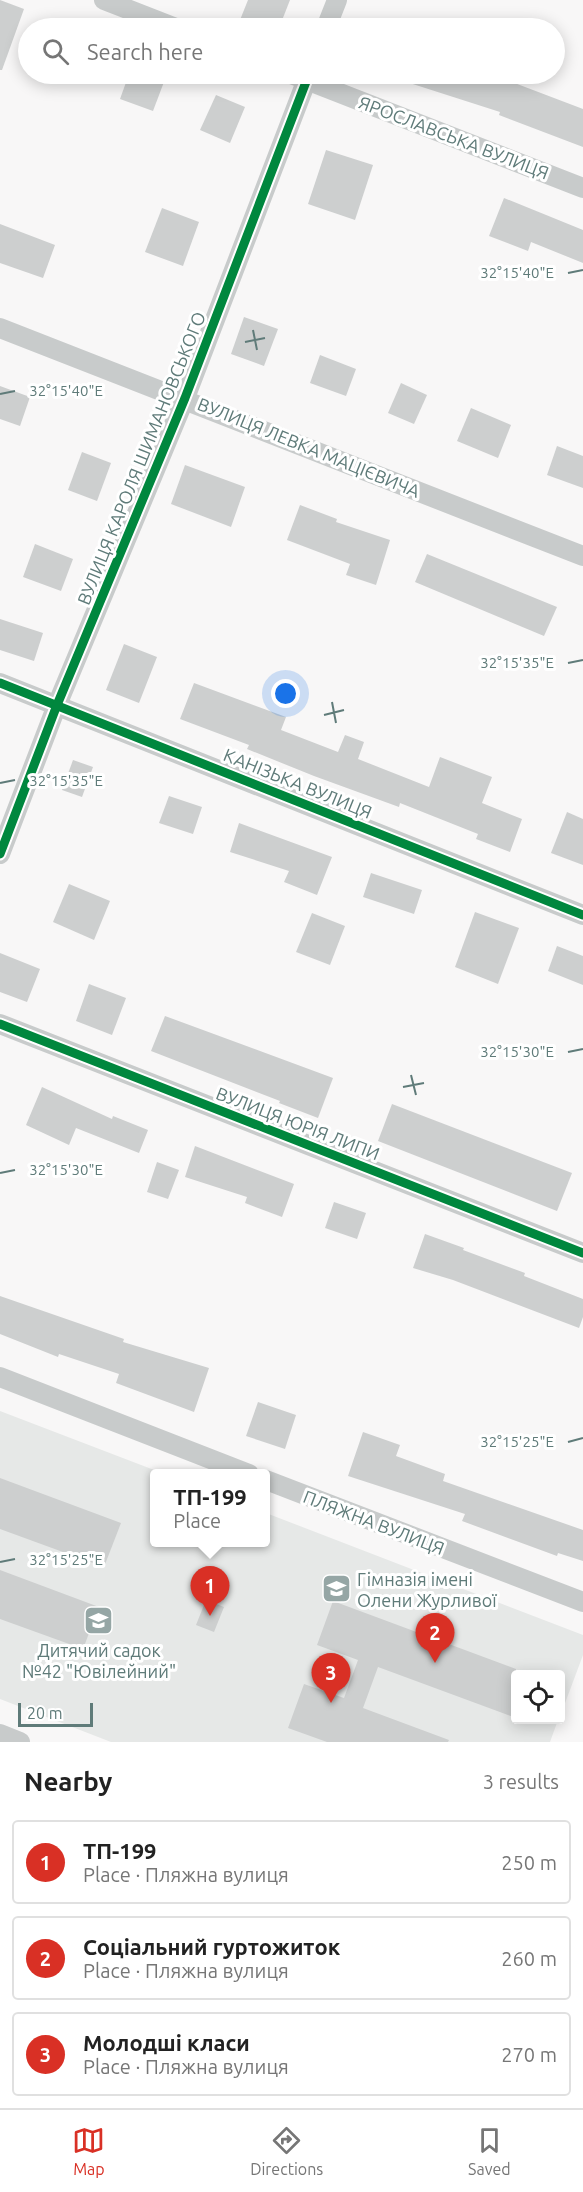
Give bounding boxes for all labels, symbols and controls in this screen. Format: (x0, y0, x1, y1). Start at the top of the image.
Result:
search box (18, 18, 565, 84)
icon: search (39, 35, 72, 68)
text: Search here (87, 39, 203, 64)
street label: ЯРОСЛАВСЬКА ВУЛИЦЯ (356, 92, 552, 182)
text: 32°15'40"E (480, 264, 554, 281)
street label: ВУЛИЦЯ КАРОЛЯ ШИМАНОВСЬКОГО (73, 309, 209, 607)
text: 32°15'40"E (29, 382, 103, 399)
street label: ВУЛИЦЯ ЛЕВКА МАЦІЄВИЧА (195, 393, 423, 501)
text: 32°15'35"E (480, 654, 554, 671)
your location (271, 679, 300, 708)
street label: КАНІЗЬКА ВУЛИЦЯ (221, 744, 375, 822)
text: 32°15'35"E (29, 772, 103, 789)
text: 32°15'30"E (480, 1043, 554, 1060)
street label: ВУЛИЦЯ ЮРІЯ ЛИПИ (213, 1083, 383, 1163)
text: 32°15'30"E (29, 1161, 103, 1178)
text: 32°15'25"E (480, 1433, 554, 1450)
popup (150, 1469, 270, 1547)
text: ТП-199 (173, 1484, 247, 1509)
street label: ПЛЯЖНА ВУЛИЦЯ (301, 1486, 447, 1558)
text: Place (173, 1509, 221, 1532)
text: 32°15'25"E (29, 1551, 103, 1568)
pin: 1 (190, 1566, 230, 1616)
place label: Гімназія імені Олени Журливої (357, 1569, 497, 1610)
school or university icon: Гімназія імені Олени Журливої (320, 1573, 352, 1605)
school or university icon: Дитячий садок №42 "Ювілейний" (83, 1605, 115, 1637)
pin: 2 (416, 1614, 454, 1663)
place label: Дитячий садок №42 "Ювілейний" (22, 1640, 176, 1681)
pin: 3 (312, 1654, 350, 1703)
map controls (511, 1670, 565, 1724)
button: locate (511, 1670, 565, 1724)
scale bar (18, 1700, 93, 1728)
text: 20 m (27, 1704, 63, 1722)
text: Nearby (24, 1767, 112, 1796)
text: 3 results (483, 1770, 559, 1793)
text: ТП-199 (83, 1838, 156, 1863)
text: 1 (40, 1851, 51, 1874)
text: 250 m (501, 1851, 557, 1874)
text: Place · Пляжна вулиця (83, 1863, 289, 1886)
text: Соціальний гуртожиток (83, 1934, 340, 1959)
text: 2 (40, 1947, 51, 1970)
text: 260 m (501, 1947, 557, 1970)
text: Place · Пляжна вулиця (83, 1959, 289, 1982)
text: Молодші класи (83, 2030, 250, 2055)
text: 3 (40, 2043, 51, 2066)
text: 270 m (501, 2043, 557, 2066)
text: Place · Пляжна вулиця (83, 2055, 289, 2078)
tab: Map (72, 2124, 105, 2178)
tab: Directions (250, 2124, 323, 2178)
tab: Saved (468, 2124, 511, 2178)

